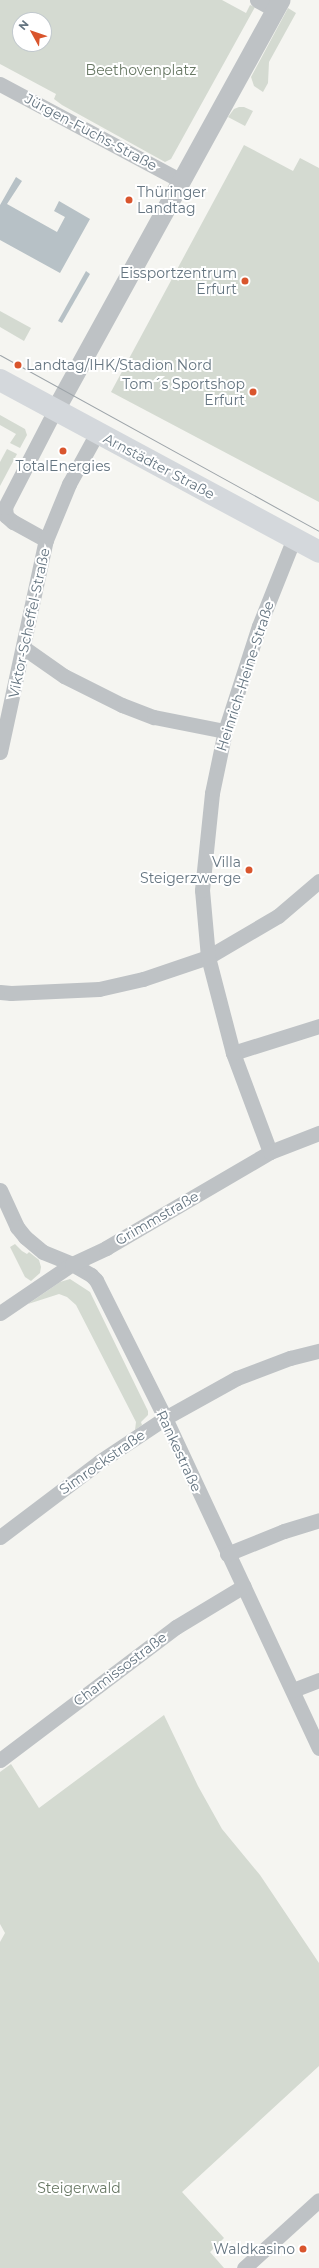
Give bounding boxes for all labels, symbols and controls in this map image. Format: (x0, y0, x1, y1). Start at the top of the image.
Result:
north arrow (12, 12, 52, 52)
text: N (15, 17, 32, 33)
park label: Beethovenplatz (86, 62, 196, 78)
street label: Jürgen-Fuchs-Straße (22, 90, 160, 174)
place label: Thüringer Landtag (137, 184, 206, 216)
marker: Thüringer Landtag (124, 195, 134, 205)
place label: Eissportzentrum Erfurt (120, 265, 237, 298)
marker: Eissportzentrum Erfurt (240, 276, 250, 286)
place label: Landtag/IHK/Stadion Nord (26, 357, 212, 373)
marker: Landtag/IHK/Stadion Nord (13, 360, 23, 370)
place label: Tom´s Sportshop Erfurt (122, 376, 245, 408)
marker: Tom´s Sportshop Erfurt (248, 387, 258, 397)
street label: Arnstädter Straße (101, 430, 217, 502)
marker: TotalEnergies (58, 446, 68, 456)
place label: TotalEnergies (16, 458, 110, 474)
street label: Viktor-Scheffel-Straße (5, 546, 53, 700)
street label: Heinrich-Heine-Straße (213, 599, 277, 753)
place label: Villa Steigerzwerge (140, 854, 241, 886)
marker: Villa Steigerzwerge (244, 865, 254, 875)
street label: Grimmstraße (112, 1187, 202, 1249)
street label: Rankestraße (153, 1408, 205, 1494)
street label: Simrockstraße (56, 1426, 148, 1498)
street label: Chamissostraße (70, 1628, 170, 1710)
park label: Steigerwald (37, 2180, 121, 2196)
place label: Waldkasino (213, 2241, 295, 2257)
marker: Waldkasino (298, 2244, 308, 2254)

